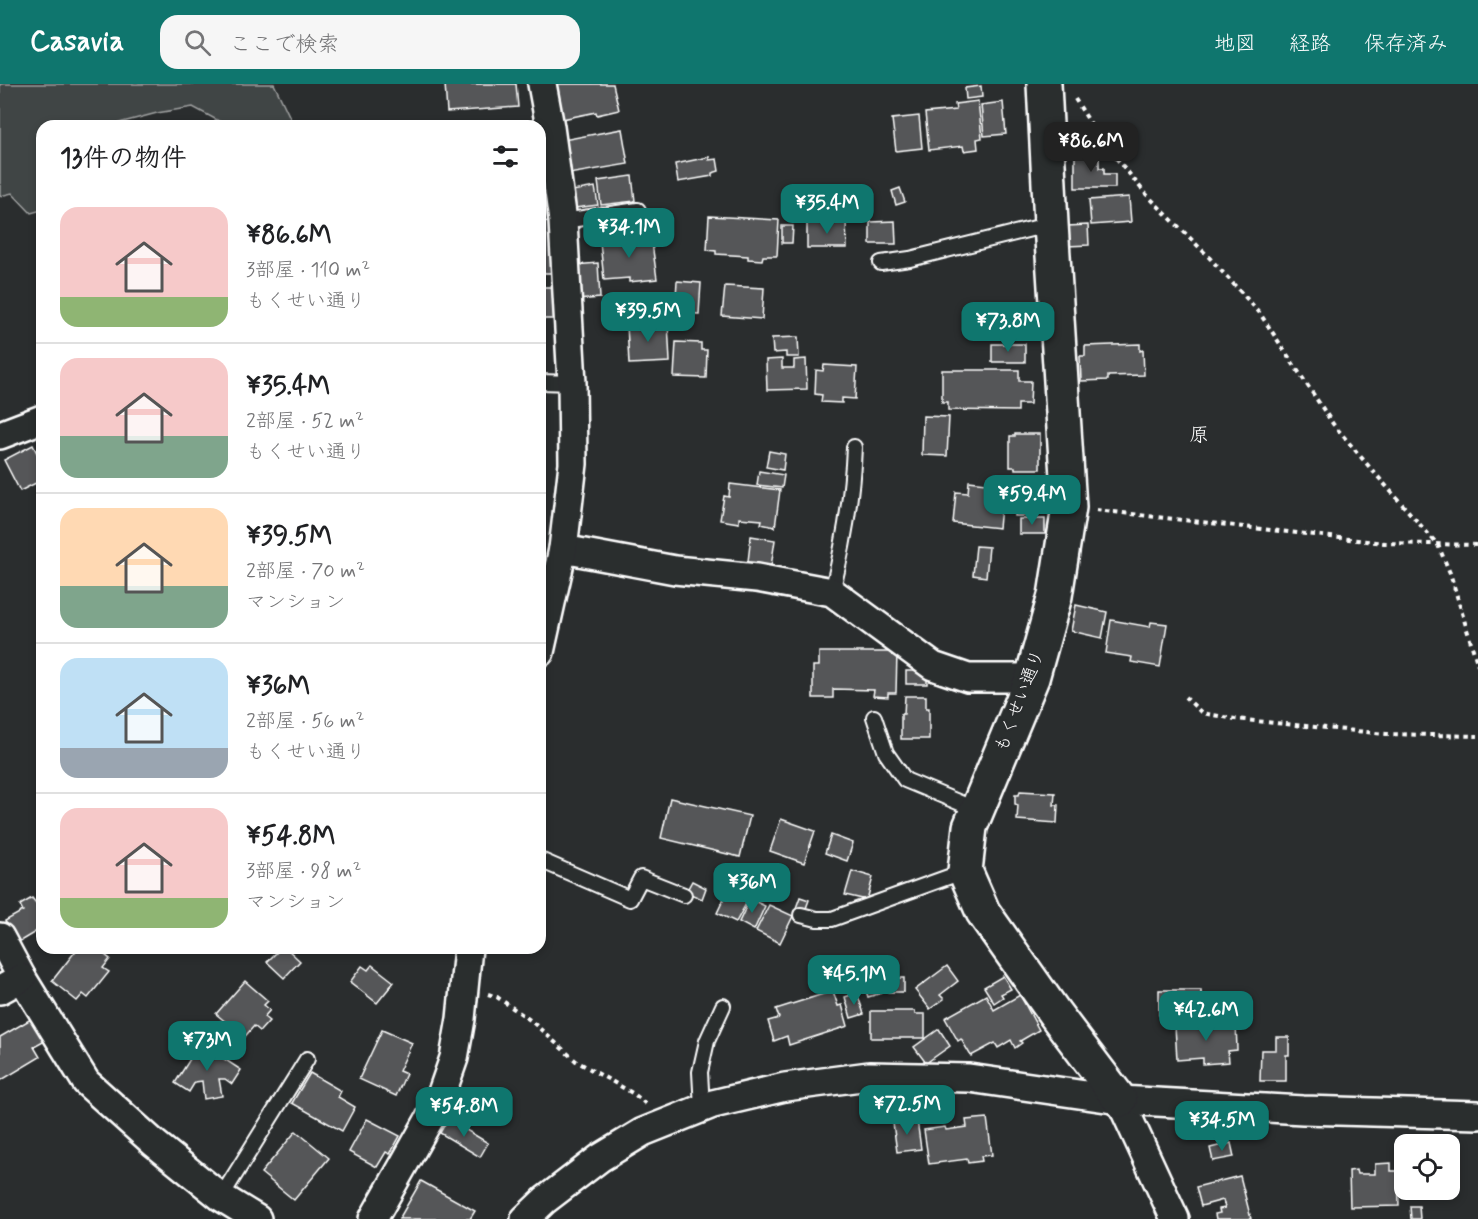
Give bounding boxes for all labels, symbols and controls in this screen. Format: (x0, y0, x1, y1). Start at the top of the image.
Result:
search box (160, 15, 580, 69)
text: Casavia (30, 24, 124, 61)
icon: search (181, 26, 214, 59)
text: 地図 (1214, 30, 1256, 58)
text: 経路 (1289, 30, 1331, 58)
text: 保存済み (1364, 30, 1448, 58)
text: ここで検索 (229, 31, 339, 59)
pin: ¥86.6M (1042, 122, 1140, 173)
text: ¥86.6M (1058, 128, 1124, 155)
icon: filters (489, 140, 522, 173)
text: 13件の物件 (60, 142, 187, 176)
pin: ¥35.4M (778, 184, 876, 235)
text: ¥35.4M (795, 190, 859, 217)
pin: ¥34.1M (580, 208, 678, 259)
text: ¥34.1M (597, 214, 661, 241)
text: ¥86.6M (246, 219, 332, 253)
icon: home (108, 231, 180, 303)
text: 3部屋 · 110 m² (246, 257, 370, 284)
text: もくせい通り (246, 288, 366, 315)
pin: ¥39.5M (599, 292, 697, 343)
text: ¥39.5M (615, 298, 681, 325)
pin: ¥73.8M (959, 302, 1057, 353)
text: ¥73.8M (975, 308, 1041, 335)
text: ¥35.4M (246, 370, 330, 404)
icon: home (108, 382, 180, 454)
text: 2部屋 · 52 m² (246, 408, 364, 435)
district label: 原 (1189, 422, 1209, 449)
text: もくせい通り (246, 439, 366, 466)
pin: ¥59.4M (983, 475, 1081, 526)
text: ¥59.4M (998, 481, 1066, 508)
text: ¥39.5M (246, 520, 332, 554)
icon: home (108, 532, 180, 604)
text: 2部屋 · 70 m² (246, 558, 365, 585)
text: マンション (246, 589, 345, 616)
street label: もくせい通り (989, 646, 1051, 756)
text: ¥36M (246, 670, 310, 704)
icon: home (108, 682, 180, 754)
text: 2部屋 · 56 m² (246, 708, 364, 735)
text: もくせい通り (246, 739, 366, 766)
text: ¥54.8M (246, 820, 335, 854)
icon: home (108, 832, 180, 904)
text: 3部屋 · 98 m² (246, 858, 361, 885)
pin: ¥36M (716, 863, 788, 914)
text: ¥36M (727, 869, 777, 896)
text: マンション (246, 889, 345, 916)
pin: ¥45.1M (805, 955, 903, 1006)
text: ¥45.1M (822, 961, 886, 988)
pin: ¥42.6M (1157, 991, 1255, 1042)
text: ¥42.6M (1173, 997, 1239, 1024)
pin: ¥73M (171, 1021, 243, 1072)
text: ¥73M (182, 1027, 232, 1054)
pin: ¥72.5M (858, 1085, 956, 1136)
pin: ¥54.8M (415, 1087, 513, 1138)
text: ¥72.5M (873, 1091, 941, 1118)
text: ¥54.8M (430, 1093, 498, 1120)
pin: ¥34.5M (1173, 1101, 1271, 1152)
text: ¥34.5M (1189, 1107, 1255, 1134)
map controls (1394, 1134, 1460, 1200)
button: locate (1394, 1134, 1460, 1200)

